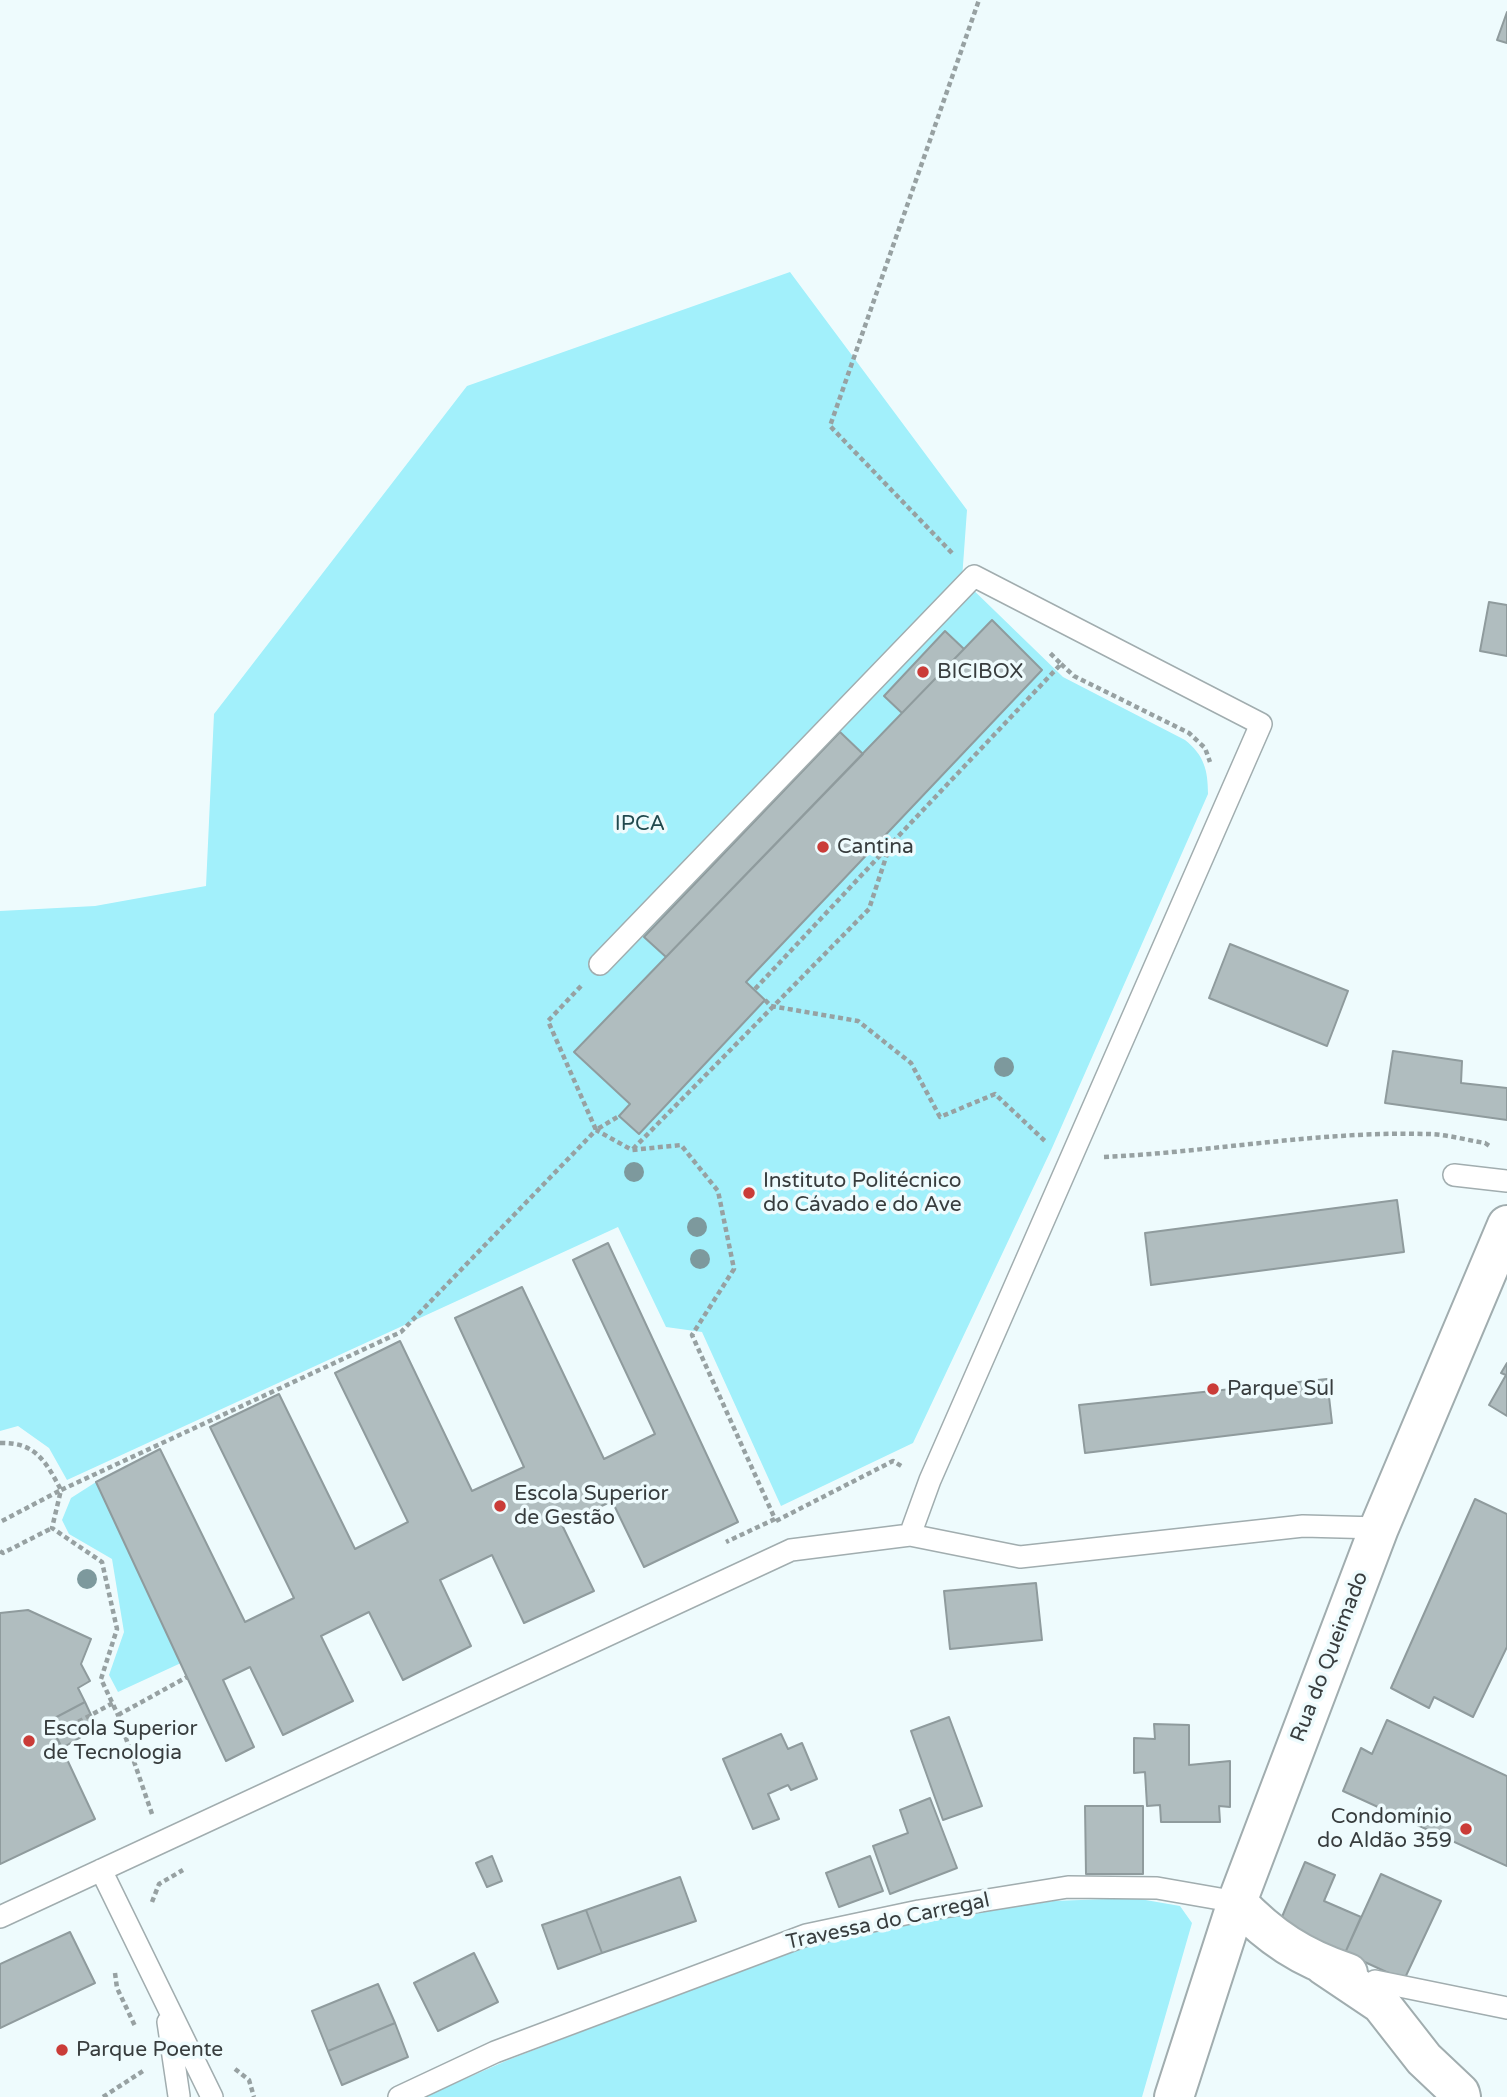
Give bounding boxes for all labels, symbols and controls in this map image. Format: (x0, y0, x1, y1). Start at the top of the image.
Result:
place label: BICIBOX (937, 659, 1023, 685)
marker: BICIBOX (915, 664, 931, 680)
park label: IPCA (615, 811, 665, 837)
place label: Cantina (837, 834, 914, 860)
marker: Cantina (815, 839, 831, 855)
place label: Instituto Politécnico do Cávado e do Ave (763, 1168, 962, 1218)
marker: Instituto Politécnico do Cávado e do Ave (741, 1185, 757, 1201)
place label: Parque Sul (1227, 1376, 1334, 1402)
marker: Parque Sul (1205, 1381, 1221, 1397)
place label: Escola Superior de Gestão (514, 1481, 668, 1531)
marker: Escola Superior de Gestão (492, 1498, 508, 1514)
street label: Rua do Queimado (1286, 1568, 1374, 1746)
place label: Escola Superior de Tecnologia (43, 1716, 197, 1766)
marker: Escola Superior de Tecnologia (21, 1733, 37, 1749)
place label: Condomínio do Aldão 359 (1317, 1804, 1452, 1854)
marker: Condomínio do Aldão 359 (1458, 1821, 1474, 1837)
street label: Travessa do Carregal (784, 1888, 992, 1956)
place label: Parque Poente (76, 2037, 223, 2063)
marker: Parque Poente (54, 2042, 70, 2058)

